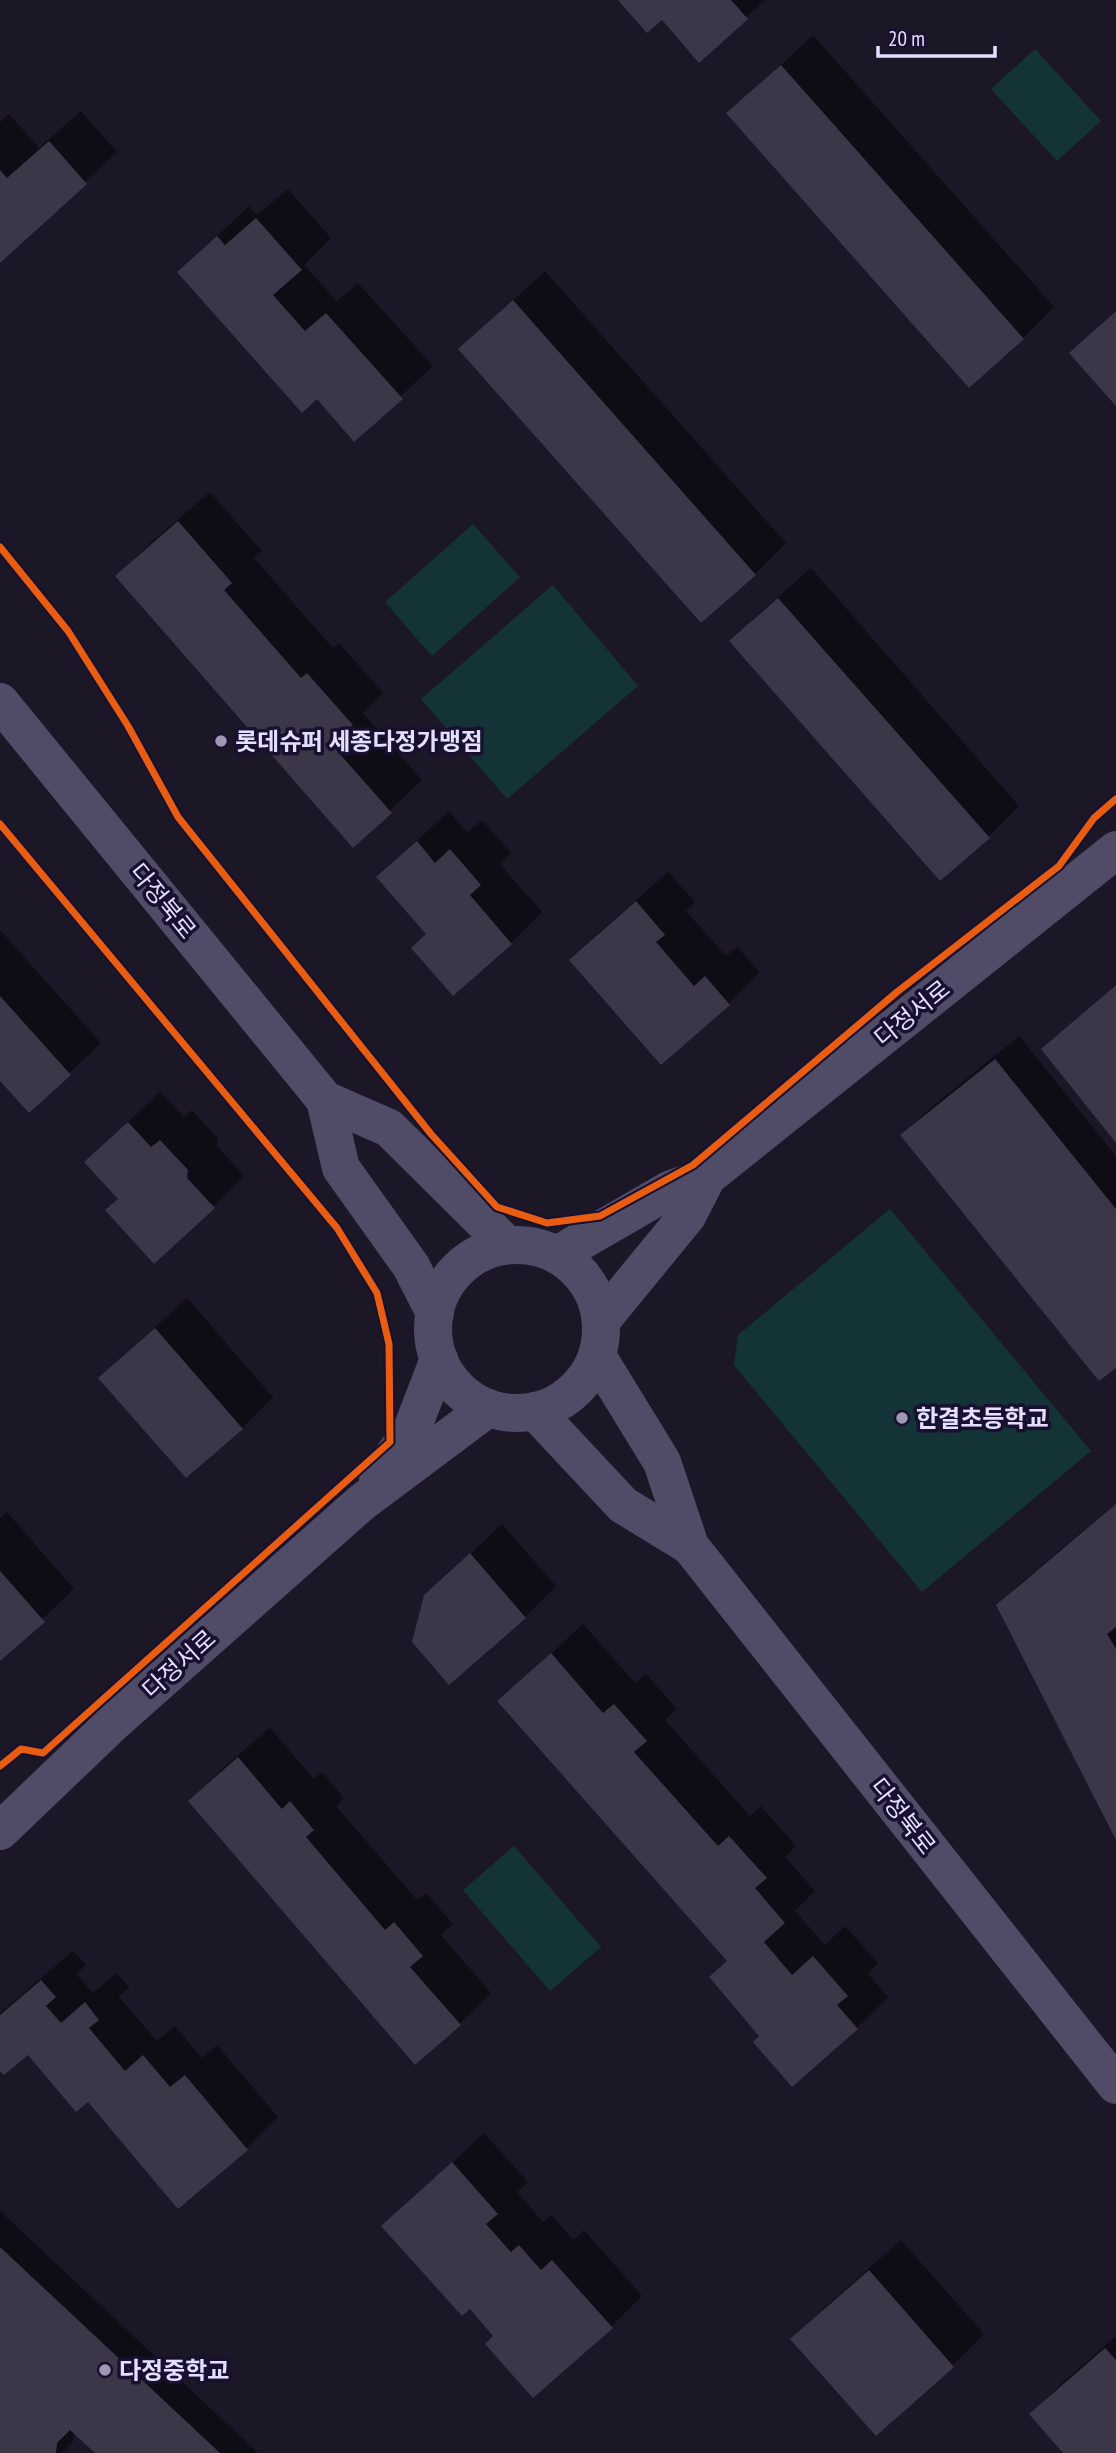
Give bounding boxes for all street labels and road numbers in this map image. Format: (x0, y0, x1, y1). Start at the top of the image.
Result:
street label: 다정북로 (123, 857, 203, 945)
street label: 다정서로 (868, 973, 956, 1053)
street label: 다정서로 (136, 1623, 222, 1705)
street label: 다정북로 (864, 1772, 942, 1860)

